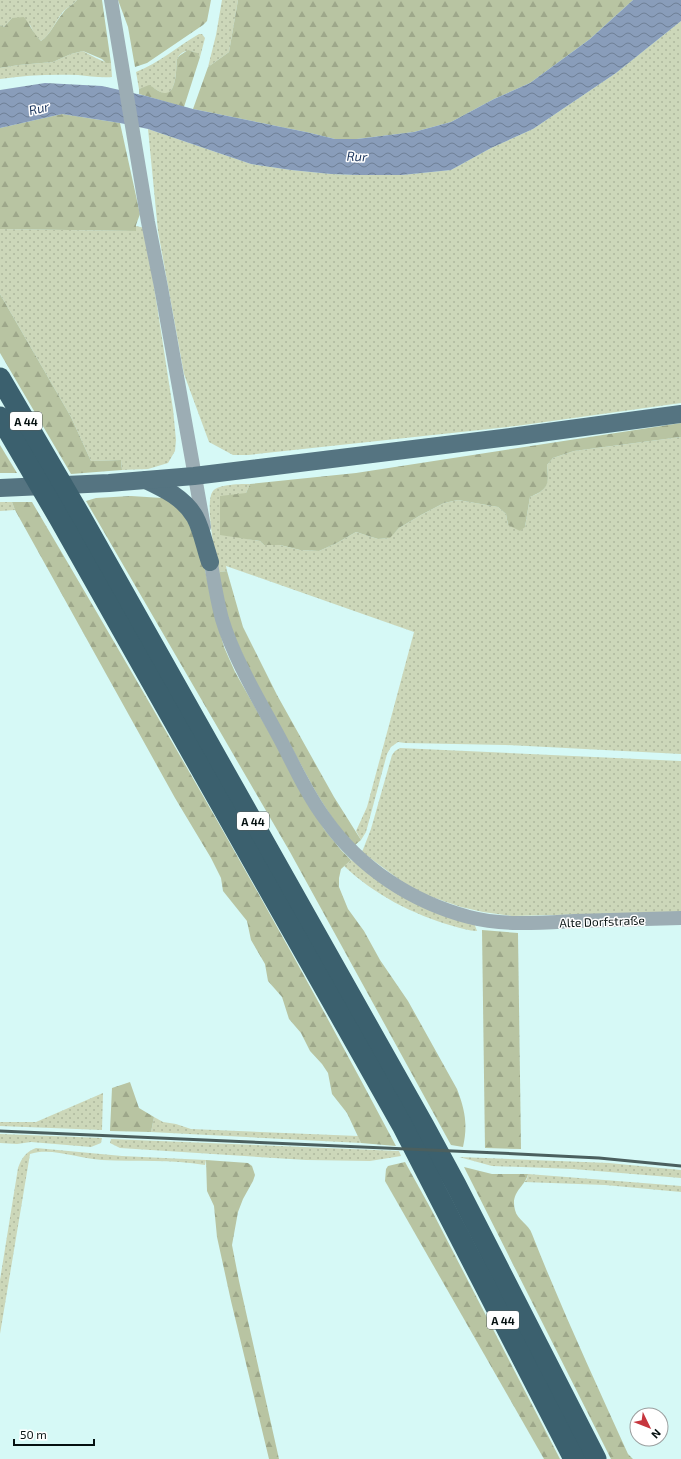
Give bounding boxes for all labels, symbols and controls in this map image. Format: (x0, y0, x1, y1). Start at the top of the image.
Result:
water label: Rur (27, 98, 52, 118)
water label: Rur (346, 148, 368, 164)
road number: A 44 (10, 412, 42, 430)
road number: A 44 (237, 812, 269, 830)
street label: Alte Dorfstraße (559, 913, 645, 929)
road number: A 44 (487, 1311, 519, 1329)
north arrow (629, 1407, 669, 1447)
scale bar (14, 1421, 94, 1447)
text: 50 m (20, 1427, 47, 1441)
text: N (649, 1427, 664, 1442)

